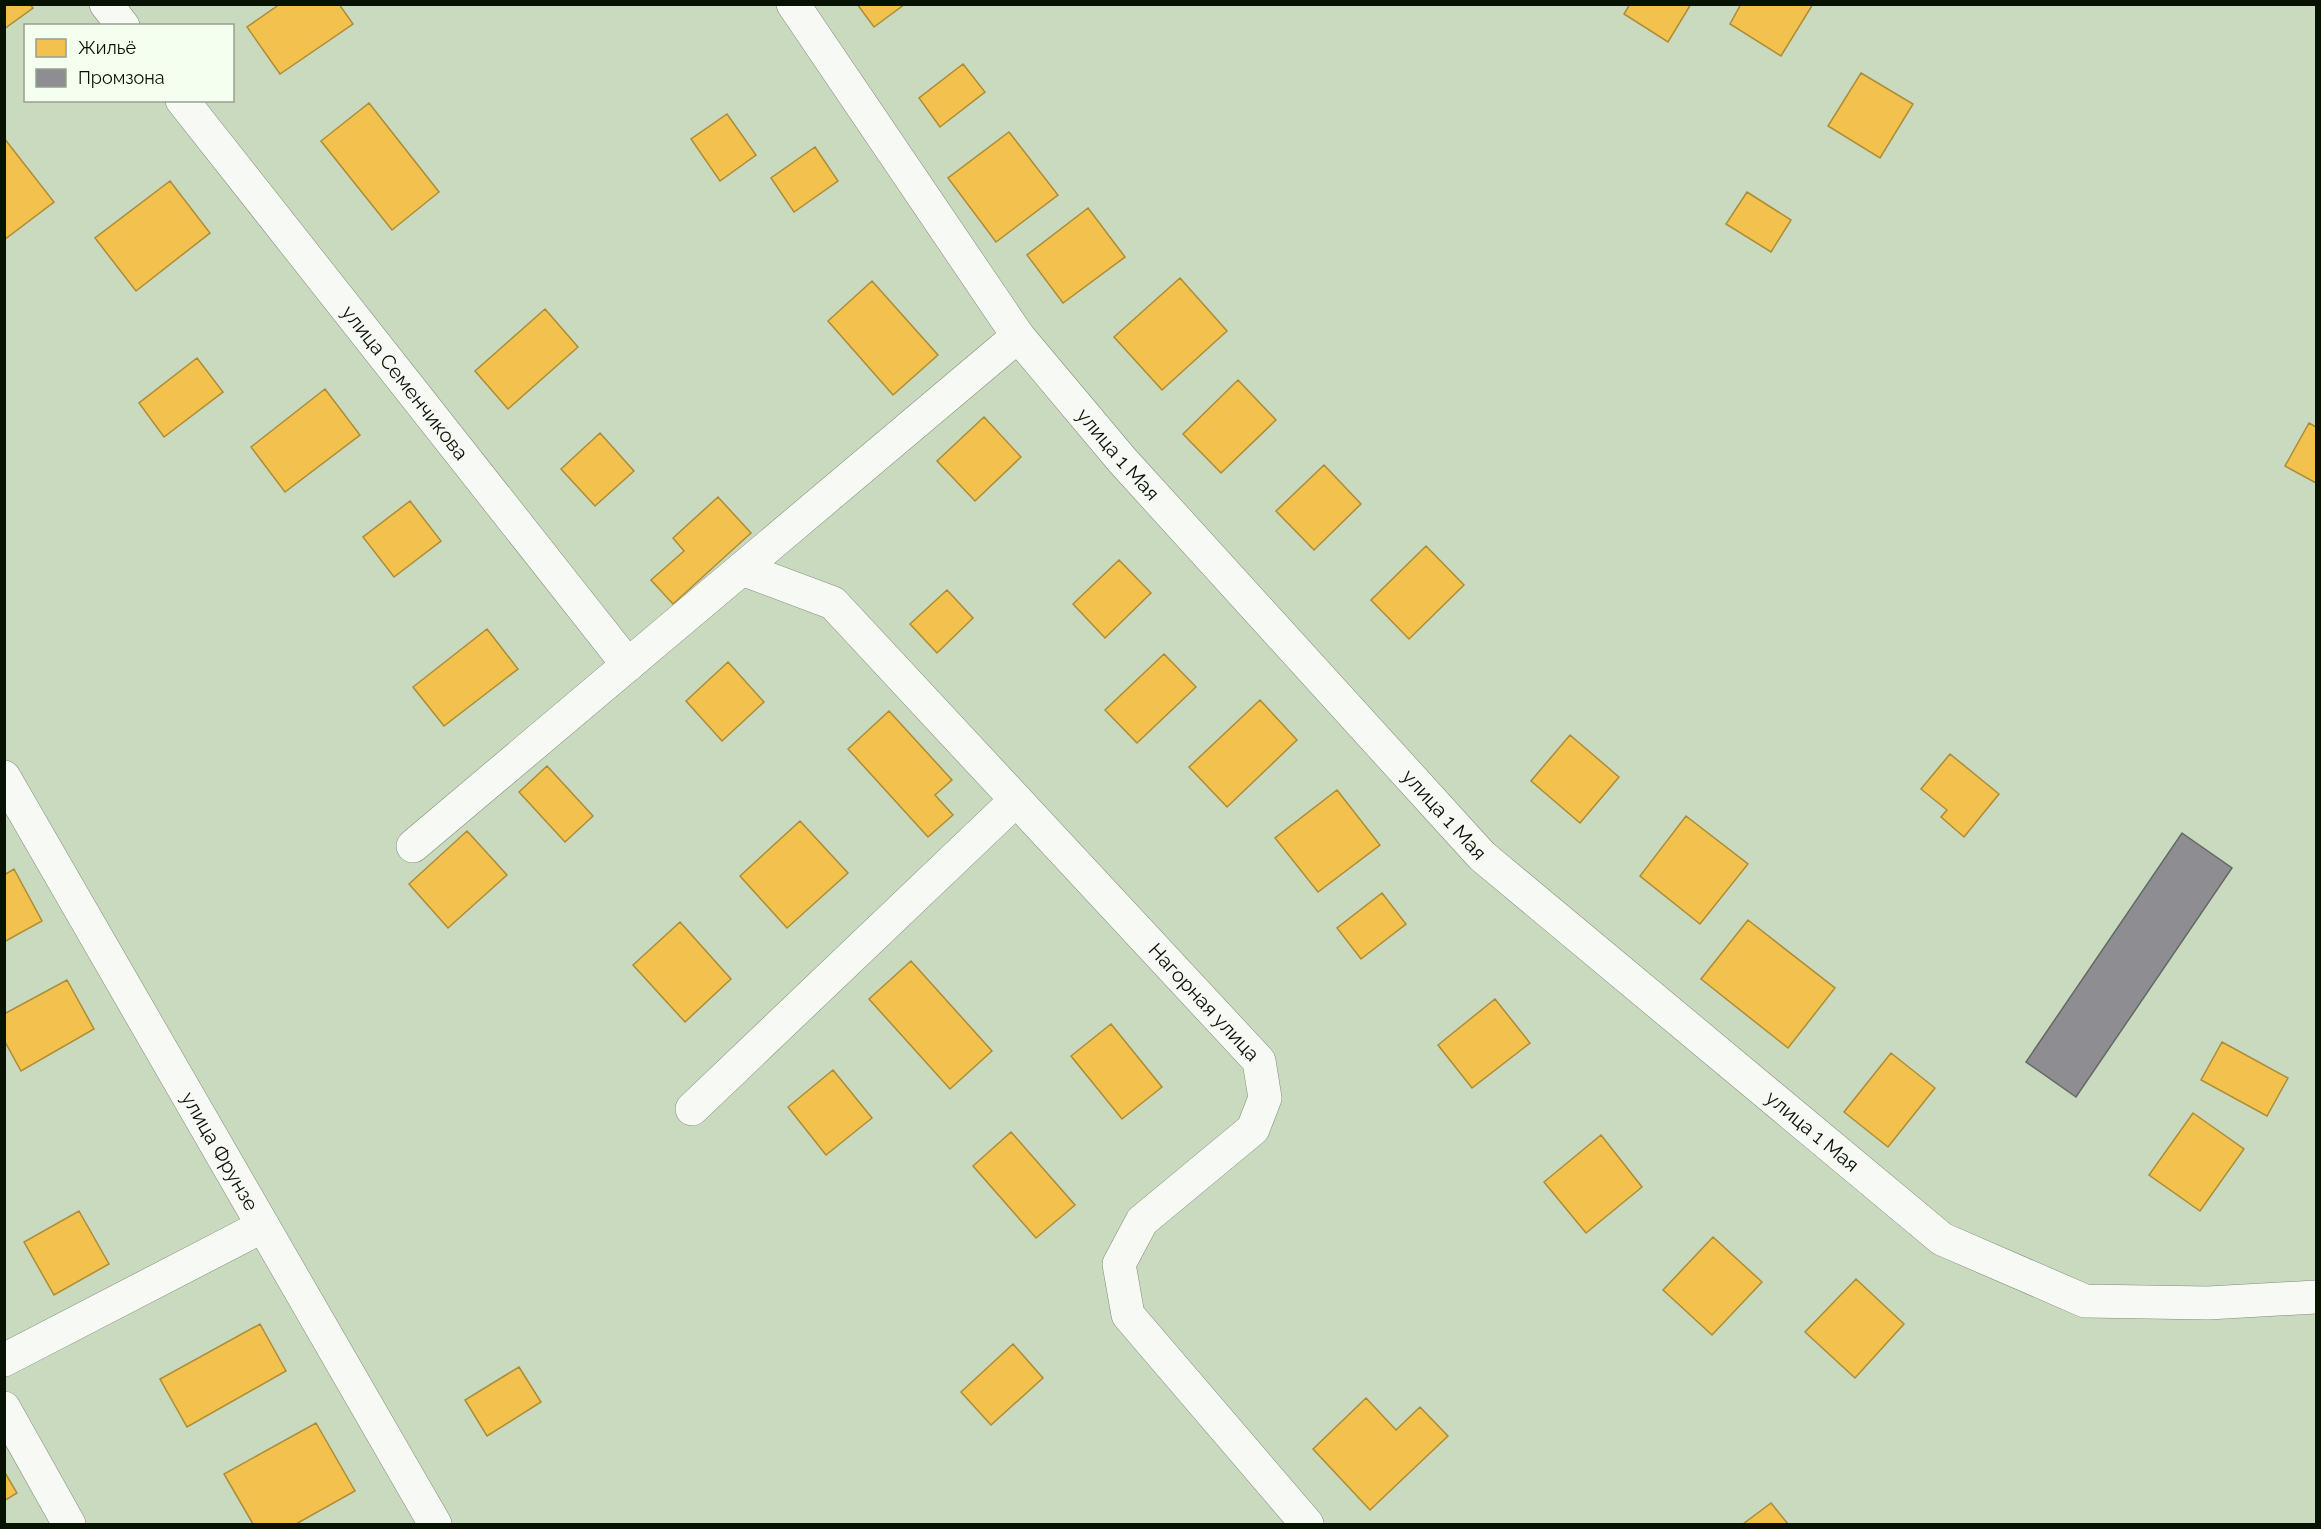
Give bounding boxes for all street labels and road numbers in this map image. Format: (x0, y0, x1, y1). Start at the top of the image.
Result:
street label: улица Семенчикова (337, 300, 473, 465)
street label: улица 1 Мая (1072, 403, 1165, 505)
street label: улица 1 Мая (1397, 764, 1492, 865)
street label: Нагорная улица (1144, 938, 1265, 1066)
street label: улица 1 Мая (1761, 1085, 1864, 1177)
street label: улица Фрунзе (176, 1087, 264, 1215)

